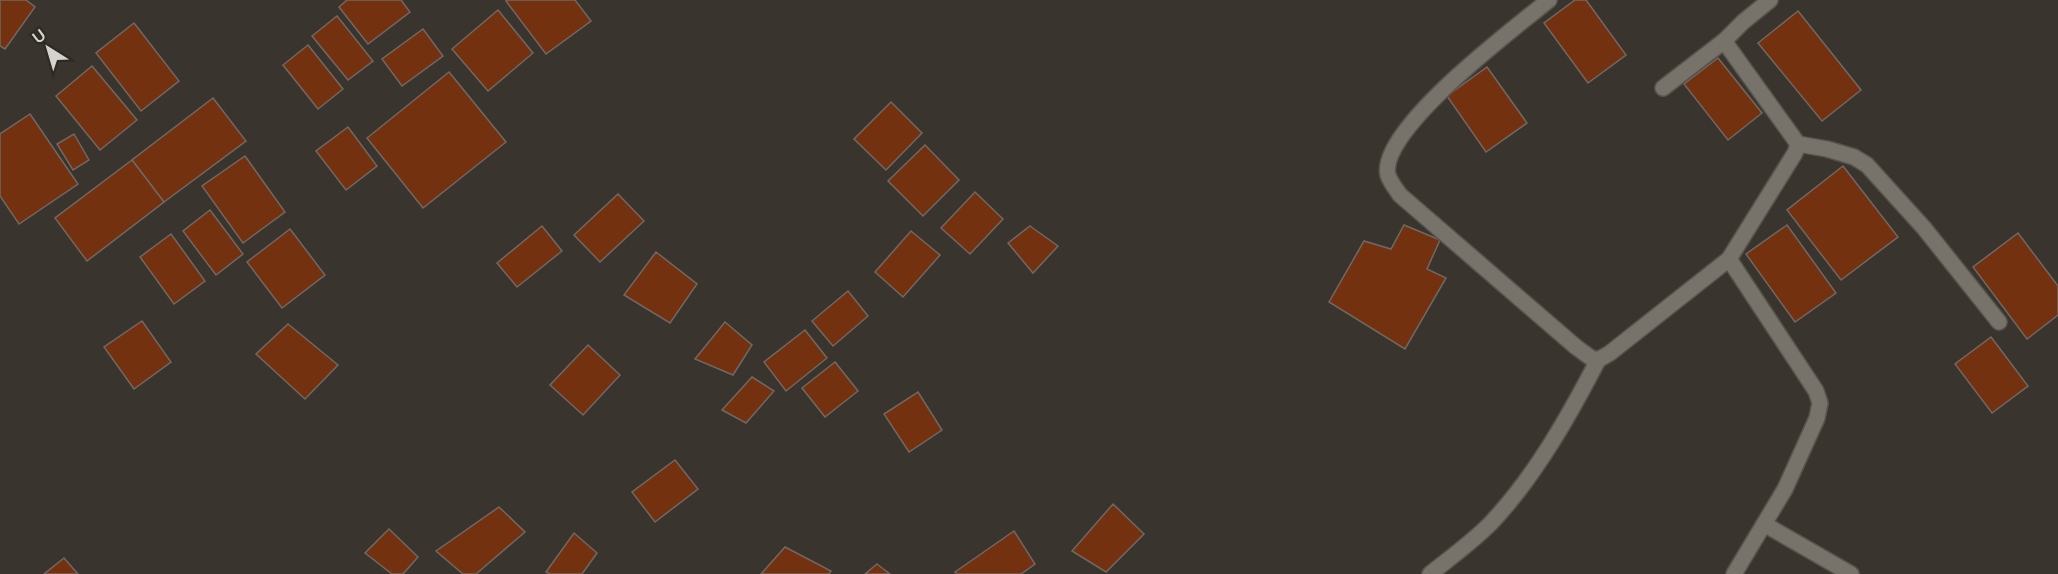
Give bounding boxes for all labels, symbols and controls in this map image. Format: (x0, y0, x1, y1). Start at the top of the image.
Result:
north arrow (18, 18, 78, 78)
text: U (28, 24, 49, 47)

